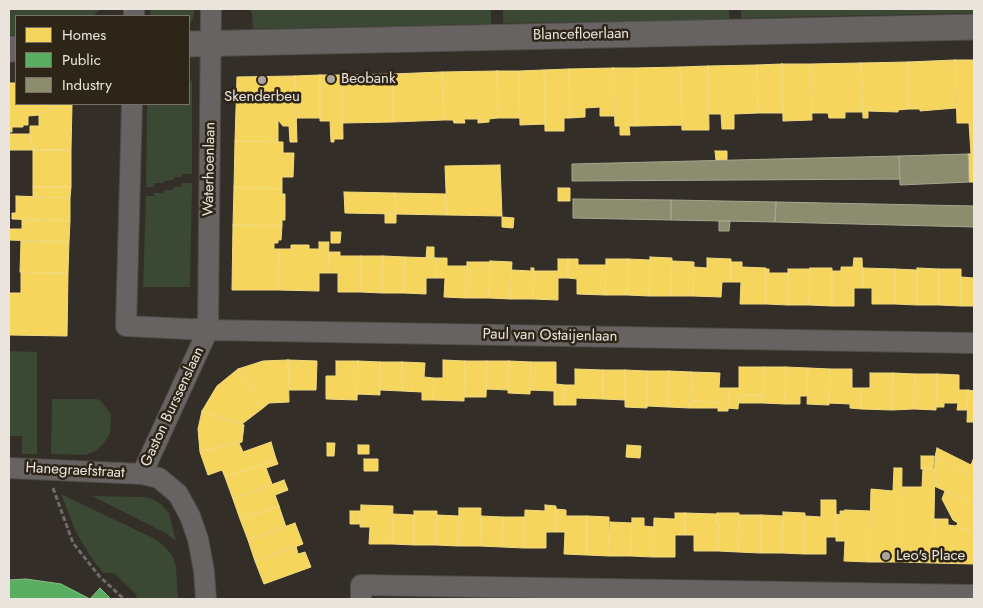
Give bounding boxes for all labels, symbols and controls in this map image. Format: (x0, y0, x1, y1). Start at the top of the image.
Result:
legend (15, 15, 190, 105)
text: Homes (62, 24, 106, 46)
street label: Blancefloerlaan (533, 25, 629, 45)
text: Public (62, 49, 101, 71)
place label: Beobank (341, 70, 396, 88)
marker: Beobank (325, 73, 337, 85)
text: Industry (62, 74, 112, 96)
marker: Skenderbeu (256, 74, 268, 86)
place label: Skenderbeu (224, 88, 300, 106)
street label: Waterhoenlaan (200, 122, 220, 216)
street label: Paul van Ostaijenlaan (482, 326, 618, 346)
street label: Gaston Burssenslaan (137, 344, 209, 470)
street label: Hanegraefstraat (25, 459, 125, 483)
place label: Leo's Place (896, 547, 965, 565)
marker: Leo's Place (880, 550, 892, 562)

